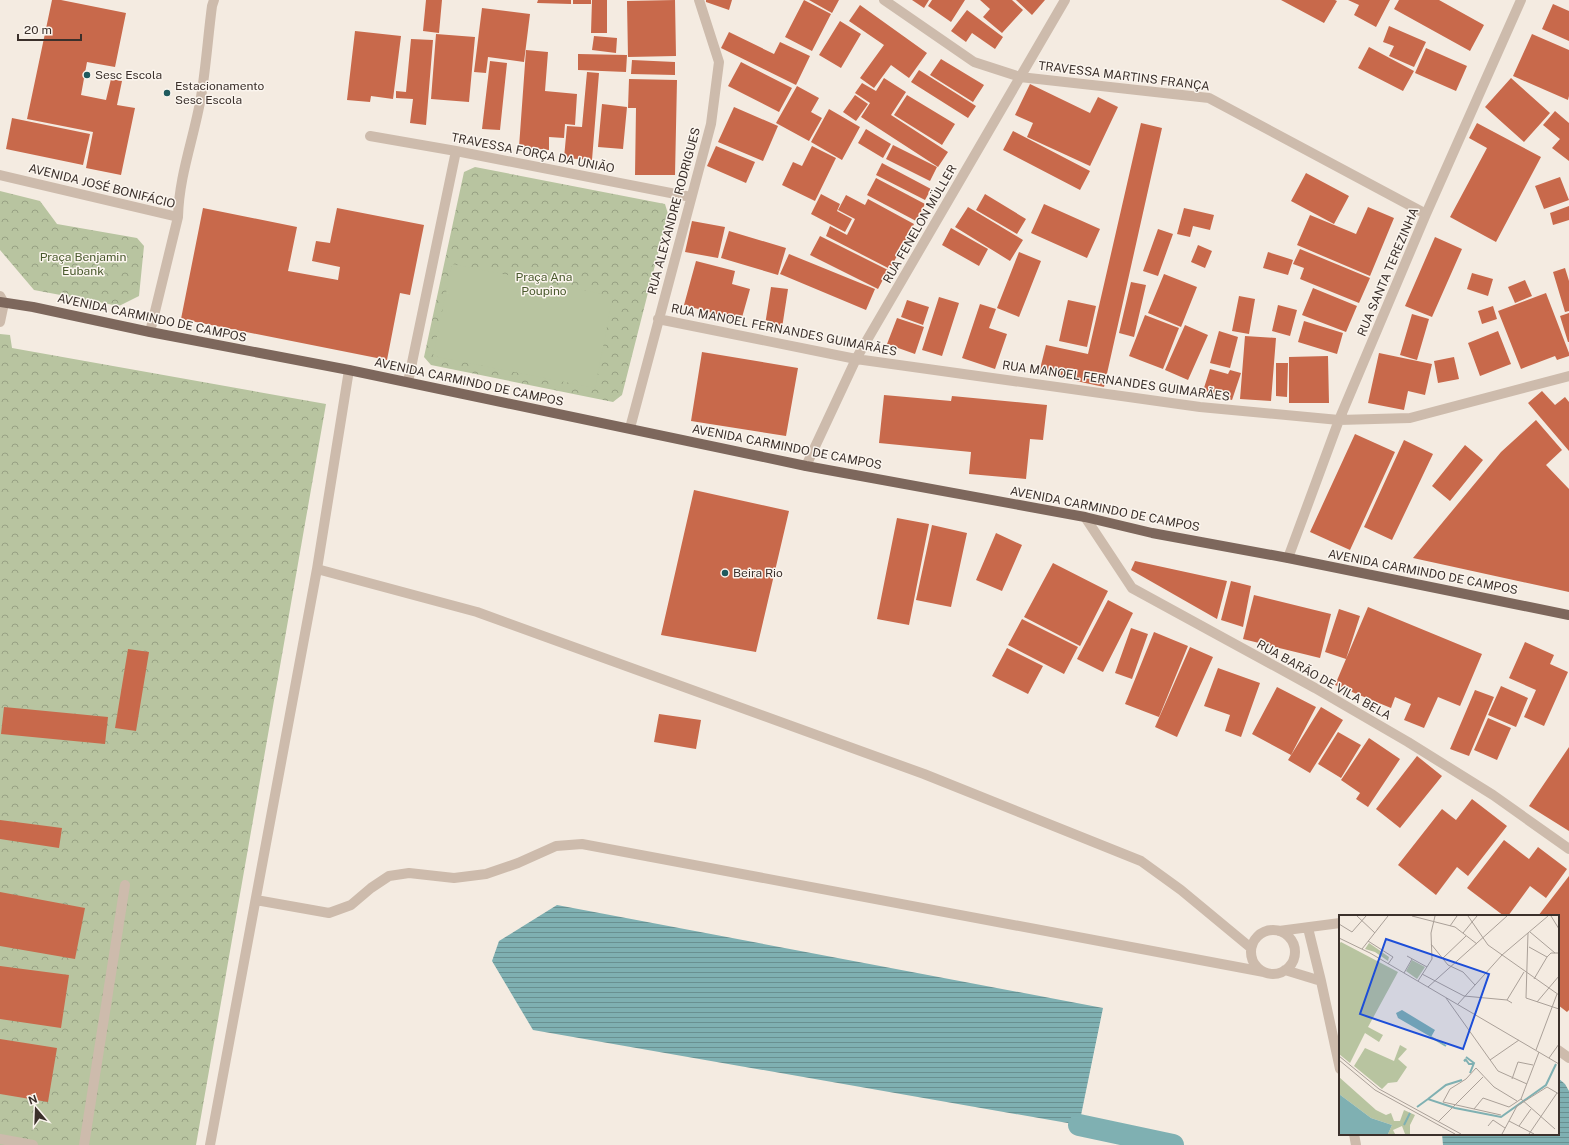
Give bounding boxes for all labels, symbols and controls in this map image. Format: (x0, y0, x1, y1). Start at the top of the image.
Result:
scale bar (18, 16, 81, 42)
text: 20 m (24, 23, 52, 37)
street label: TRAVESSA MARTINS FRANÇA (1038, 59, 1211, 94)
place label: Sesc Escola (95, 68, 162, 82)
marker: Sesc Escola (82, 70, 92, 80)
place label: Estacionamento Sesc Escola (175, 79, 265, 107)
marker: Estacionamento Sesc Escola (162, 88, 172, 98)
street label: RUA ALEXANDRE RODRIGUES (645, 126, 703, 296)
street label: TRAVESSA FORÇA DA UNIÃO (450, 130, 616, 176)
street label: AVENIDA JOSÉ BONIFÁCIO (27, 161, 177, 211)
street label: RUA FENELON MÜLLER (880, 162, 960, 286)
street label: RUA SANTA TEREZINHA (1355, 205, 1422, 338)
park label: Praça Benjamin Eubank (40, 250, 126, 278)
park label: Praça Ana Poupino (516, 270, 572, 298)
street label: AVENIDA CARMINDO DE CAMPOS (56, 291, 248, 345)
street label: RUA MANOEL FERNANDES GUIMARÃES (670, 301, 898, 359)
street label: AVENIDA CARMINDO DE CAMPOS (373, 355, 565, 409)
street label: RUA MANOEL FERNANDES GUIMARÃES (1001, 358, 1231, 404)
street label: AVENIDA CARMINDO DE CAMPOS (691, 422, 883, 472)
street label: AVENIDA CARMINDO DE CAMPOS (1009, 484, 1201, 534)
street label: AVENIDA CARMINDO DE CAMPOS (1327, 547, 1519, 597)
place label: Beira Rio (733, 566, 783, 580)
marker: Beira Rio (720, 568, 730, 578)
street label: RUA BARÃO DE VILA BELA (1254, 637, 1394, 723)
inset map (1339, 915, 1559, 1135)
north arrow (16, 1089, 56, 1129)
text: N (27, 1092, 39, 1107)

